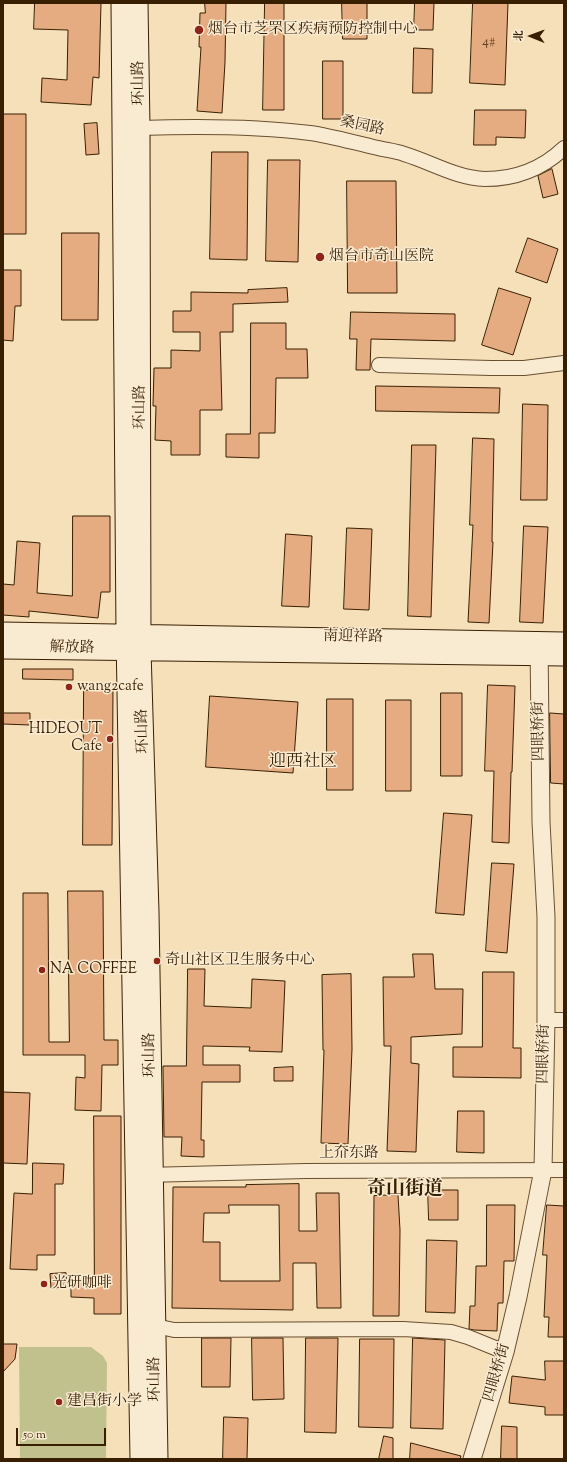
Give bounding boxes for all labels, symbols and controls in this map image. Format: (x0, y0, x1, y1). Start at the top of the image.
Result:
north arrow (511, 16, 551, 56)
place label: 烟台市芝罘区疾病预防控制中心 (208, 21, 418, 39)
marker: 烟台市芝罘区疾病预防控制中心 (193, 24, 205, 36)
text: 北 (511, 30, 527, 41)
house number: 4# (482, 35, 496, 51)
street label: 环山路 (131, 60, 149, 106)
street label: 桑园路 (338, 114, 386, 140)
place label: 烟台市奇山医院 (329, 248, 434, 266)
marker: 烟台市奇山医院 (314, 251, 326, 263)
street label: 环山路 (132, 385, 150, 429)
street label: 南迎祥路 (323, 628, 383, 648)
street label: 解放路 (49, 640, 95, 658)
place label: wang2cafe (77, 678, 144, 696)
marker: wang2cafe (64, 682, 74, 692)
street label: 四眼桥街 (530, 701, 550, 761)
street label: 环山路 (134, 708, 154, 754)
place label: HIDEOUT Cafe (29, 721, 102, 756)
marker: HIDEOUT Cafe (105, 734, 115, 744)
district label: 迎西社区 (269, 753, 337, 773)
place label: 奇山社区卫生服务中心 (165, 952, 315, 970)
marker: 奇山社区卫生服务中心 (152, 956, 162, 966)
place label: NA COFFEE (50, 961, 137, 979)
marker: NA COFFEE (37, 965, 47, 975)
street label: 四眼桥街 (535, 1024, 555, 1084)
street label: 环山路 (142, 1032, 160, 1078)
street label: 上夼东路 (319, 1145, 379, 1163)
district label: 奇山街道 (367, 1180, 443, 1202)
place label: 光研咖啡 (52, 1275, 112, 1293)
marker: 光研咖啡 (39, 1279, 49, 1289)
street label: 四眼桥街 (481, 1342, 515, 1404)
street label: 环山路 (147, 1356, 165, 1402)
place label: 建昌街小学 (67, 1393, 142, 1411)
marker: 建昌街小学 (54, 1397, 64, 1407)
scale bar (18, 1420, 108, 1446)
text: 50 m (23, 1426, 46, 1444)

